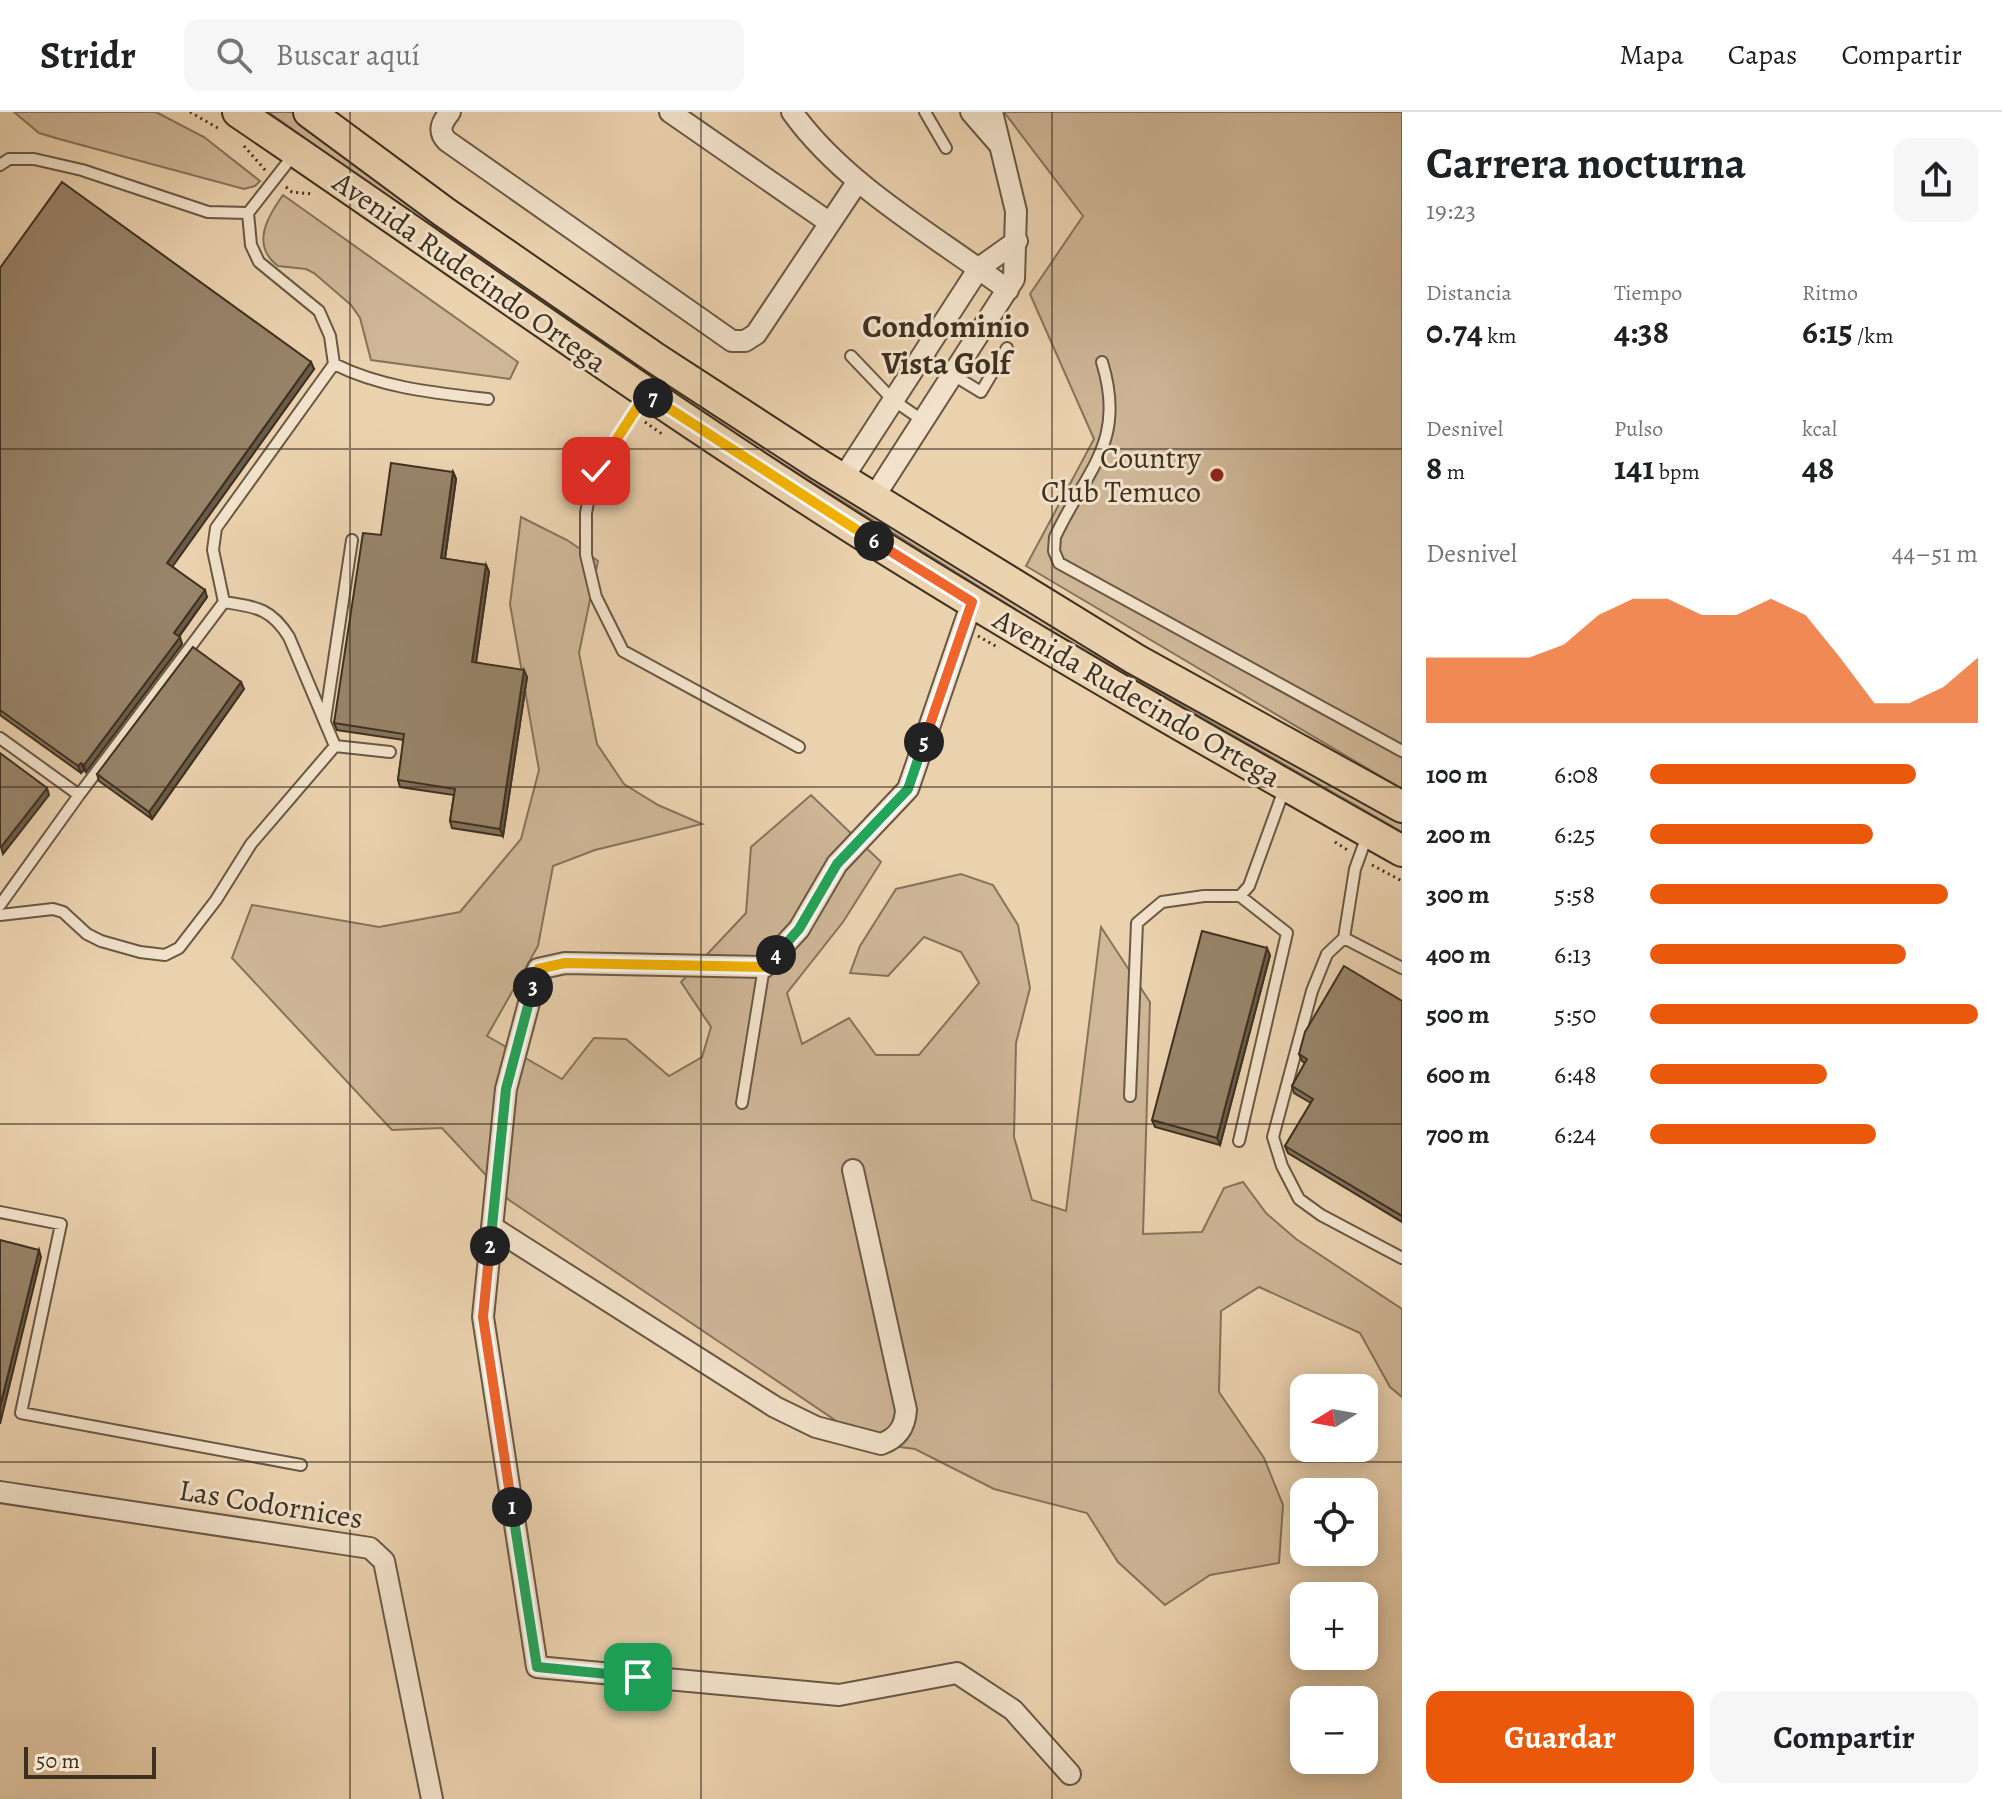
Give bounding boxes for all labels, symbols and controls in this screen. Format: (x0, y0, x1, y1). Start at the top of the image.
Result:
search box (184, 19, 744, 91)
text: Stridr (40, 29, 136, 81)
icon: search (212, 33, 256, 77)
text: Buscar aquí (276, 35, 420, 75)
text: Mapa (1619, 36, 1684, 74)
text: Capas (1728, 36, 1797, 74)
text: Compartir (1841, 36, 1962, 74)
text: Carrera nocturna (1426, 133, 1746, 193)
button: share (1894, 138, 1978, 222)
street label: Avenida Rudecindo Ortega (324, 162, 615, 382)
text: 19:23 (1426, 193, 1476, 228)
text: Distancia (1426, 278, 1512, 308)
text: Tiempo (1614, 278, 1682, 308)
text: Ritmo (1802, 278, 1858, 308)
district label: Condominio Vista Golf (862, 304, 1030, 385)
text: 0.74 (1426, 308, 1483, 355)
text: 4:38 (1614, 308, 1669, 355)
text: 6:15 (1802, 308, 1853, 355)
text: km (1483, 321, 1517, 351)
text: /km (1853, 321, 1894, 351)
pin: 7 (633, 378, 673, 418)
text: 7 (648, 383, 658, 413)
text: Desnivel (1426, 414, 1503, 444)
text: Pulso (1614, 414, 1663, 444)
text: kcal (1802, 414, 1837, 444)
pin (562, 437, 630, 505)
place label: Country Club Temuco (1041, 438, 1202, 512)
text: 8 (1426, 444, 1442, 491)
text: 141 (1614, 444, 1654, 491)
text: 48 (1802, 444, 1834, 491)
icon: check (574, 449, 618, 493)
text: m (1442, 457, 1465, 487)
text: bpm (1654, 457, 1700, 487)
marker: Country Club Temuco (1208, 466, 1226, 484)
pin: 6 (854, 521, 894, 561)
text: 6 (869, 526, 879, 556)
text: Desnivel (1426, 536, 1517, 571)
text: 44–51 m (1892, 536, 1978, 571)
street label: Avenida Rudecindo Ortega (985, 599, 1288, 797)
pin: 5 (904, 722, 944, 762)
text: 5 (919, 727, 929, 757)
text: 100 m (1426, 757, 1488, 792)
text: 6:08 (1554, 757, 1599, 792)
text: 200 m (1426, 817, 1491, 852)
text: 6:25 (1554, 817, 1596, 852)
text: 300 m (1426, 877, 1490, 912)
text: 5:58 (1554, 877, 1595, 912)
pin: 4 (756, 935, 796, 975)
text: 400 m (1426, 937, 1491, 972)
text: 6:13 (1554, 937, 1592, 972)
text: 4 (771, 940, 781, 970)
pin: 3 (513, 967, 553, 1007)
text: 3 (528, 972, 538, 1002)
text: 500 m (1426, 997, 1490, 1032)
text: 5:50 (1554, 997, 1596, 1032)
text: 600 m (1426, 1057, 1491, 1092)
text: 6:48 (1554, 1057, 1597, 1092)
text: 700 m (1426, 1117, 1490, 1152)
text: 6:24 (1554, 1117, 1596, 1152)
pin: 2 (470, 1226, 510, 1266)
text: 2 (485, 1231, 495, 1261)
north arrow (1290, 1374, 1378, 1462)
map controls (1290, 1374, 1378, 1774)
street label: Las Codornices (176, 1470, 366, 1538)
button: locate (1290, 1478, 1378, 1566)
pin: 1 (492, 1487, 532, 1527)
text: 1 (508, 1492, 516, 1522)
button: + (1290, 1582, 1378, 1670)
pin (604, 1643, 672, 1711)
icon: arrive (616, 1655, 660, 1699)
button: − (1290, 1686, 1378, 1774)
button: Guardar (1426, 1691, 1694, 1783)
button: Compartir (1710, 1691, 1978, 1783)
scale bar (24, 1743, 156, 1779)
text: 50 m (36, 1746, 80, 1776)

